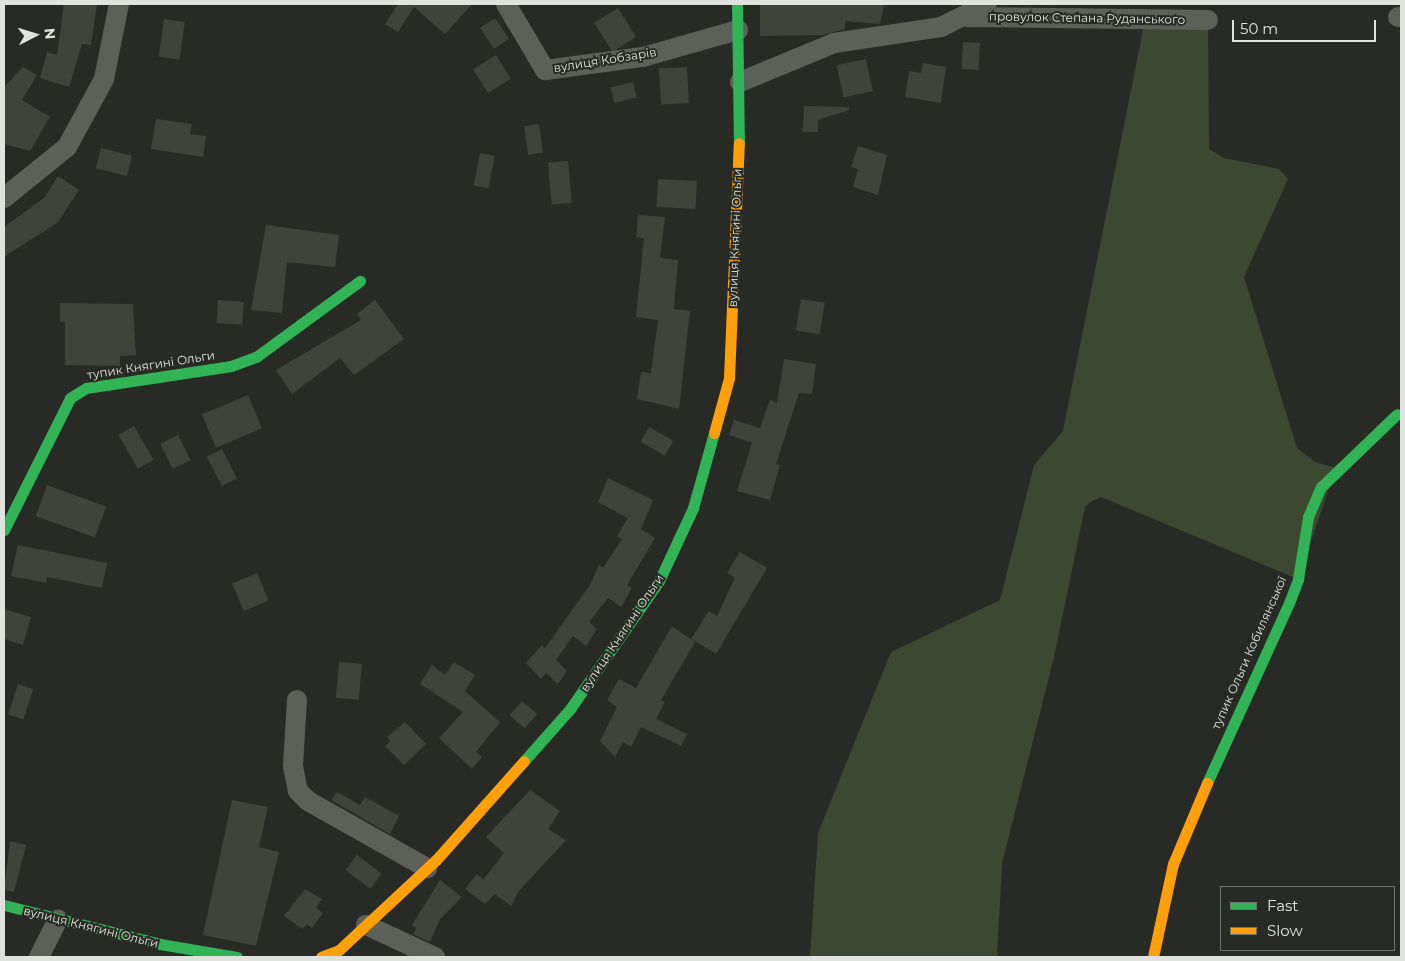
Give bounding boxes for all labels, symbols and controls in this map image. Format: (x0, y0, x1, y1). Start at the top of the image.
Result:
street label: провулок Степана Руданського (989, 9, 1185, 27)
north arrow (10, 10, 60, 60)
scale bar (1235, 10, 1379, 42)
text: 50 m (1240, 19, 1278, 38)
text: N (40, 27, 59, 40)
street label: вулиця Кобзарів (553, 45, 657, 75)
street label: вулиця Княгині Ольги (725, 168, 745, 308)
street label: тупик Княгині Ольги (86, 348, 216, 382)
street label: вулиця Княгині Ольги (577, 572, 667, 694)
street label: тупик Ольги Кобилянської (1209, 574, 1289, 732)
legend (1220, 886, 1395, 951)
text: Fast (1267, 896, 1298, 915)
street label: вулиця Княгині Ольги (22, 903, 160, 951)
text: Slow (1267, 921, 1303, 940)

